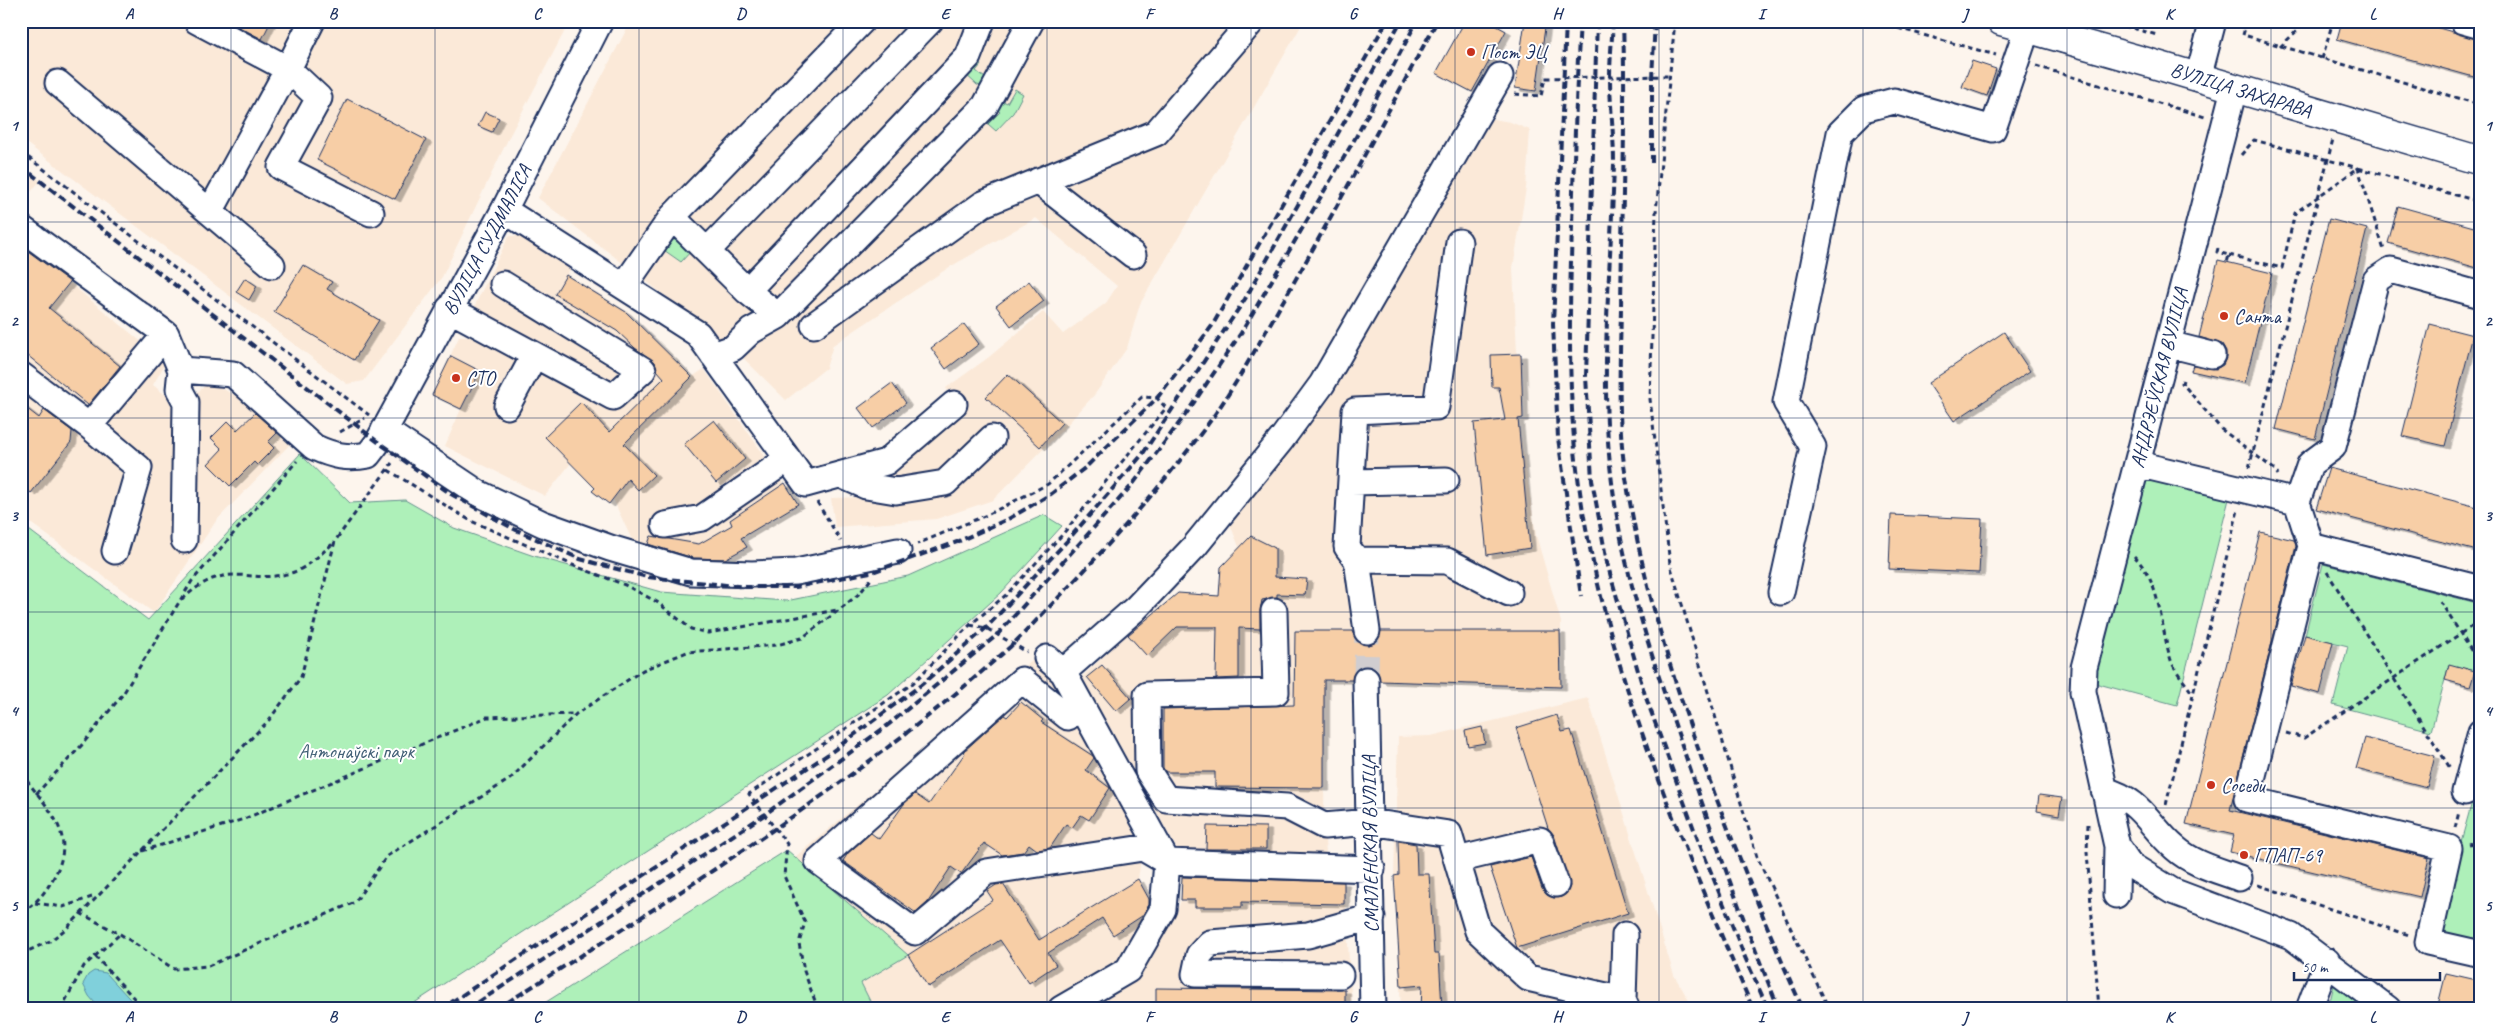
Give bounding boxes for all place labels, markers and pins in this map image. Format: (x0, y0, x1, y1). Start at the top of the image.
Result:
place label: Пост ЭЦ (1481, 40, 1549, 65)
marker: Пост ЭЦ (1465, 46, 1477, 58)
place label: Санта (2234, 304, 2283, 329)
marker: Санта (2218, 310, 2230, 322)
place label: СТО (466, 366, 497, 391)
marker: СТО (450, 372, 462, 384)
place label: Соседи (2221, 773, 2266, 798)
marker: Соседи (2205, 779, 2217, 791)
place label: ГПАП-69 (2254, 843, 2324, 868)
marker: ГПАП-69 (2238, 849, 2250, 861)

